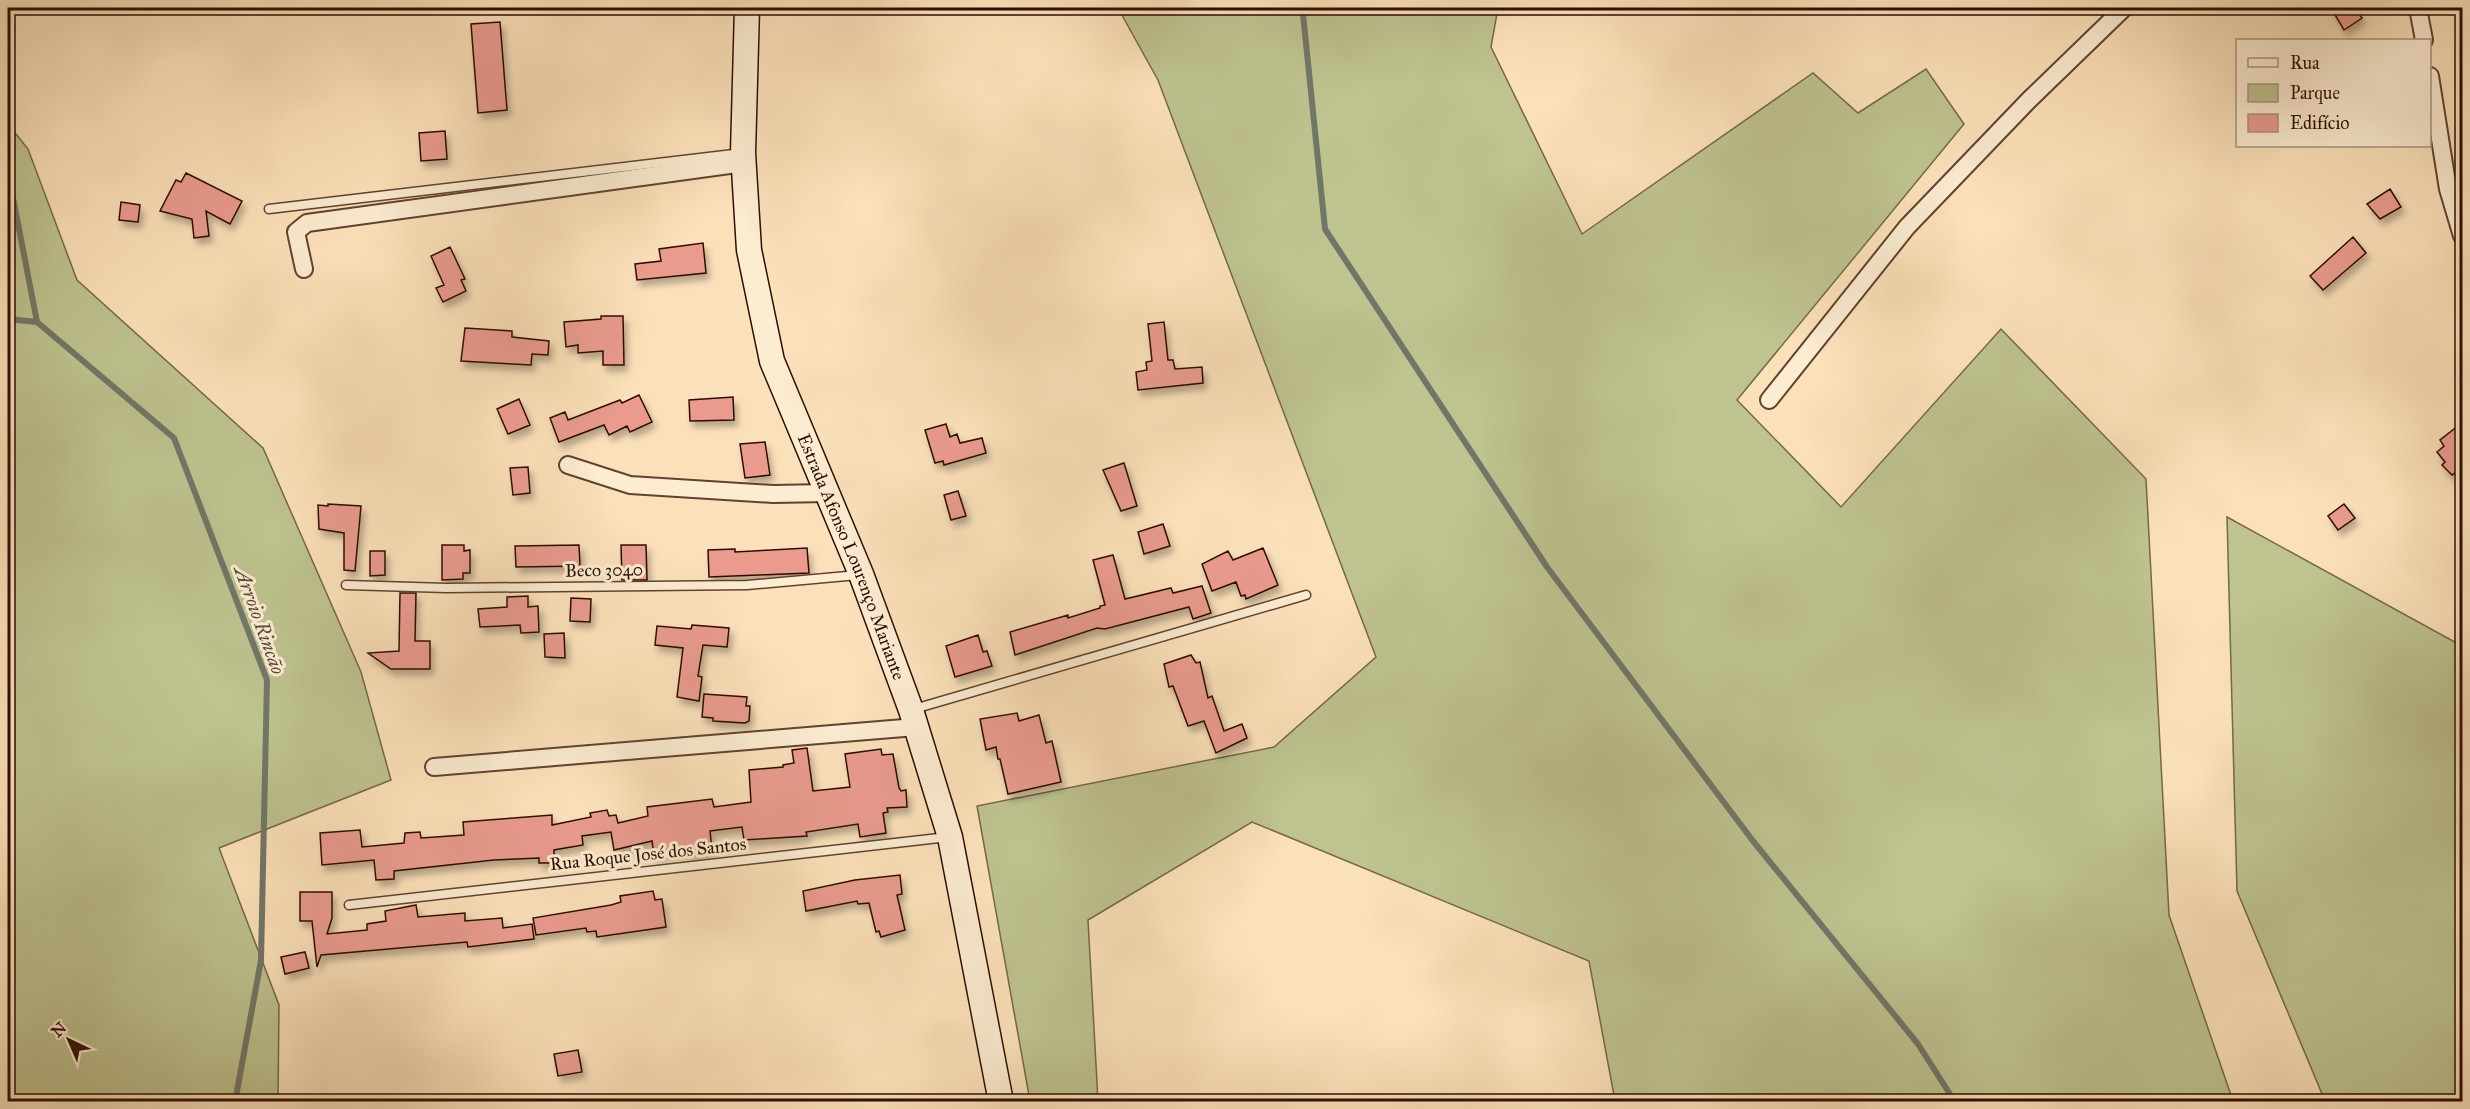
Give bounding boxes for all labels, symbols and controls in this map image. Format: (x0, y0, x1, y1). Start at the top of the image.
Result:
legend (2236, 39, 2431, 147)
text: Rua (2290, 52, 2320, 74)
text: Parque (2290, 82, 2340, 105)
text: Edifício (2290, 112, 2349, 134)
street label: Estrada Afonso Lourenço Mariante (793, 430, 910, 683)
street label: Beco 3040 (565, 558, 643, 582)
water label: Arroio Rincão (229, 561, 291, 678)
street label: Rua Roque José dos Santos (549, 833, 747, 876)
north arrow (39, 1010, 99, 1070)
text: N (47, 1018, 71, 1041)

